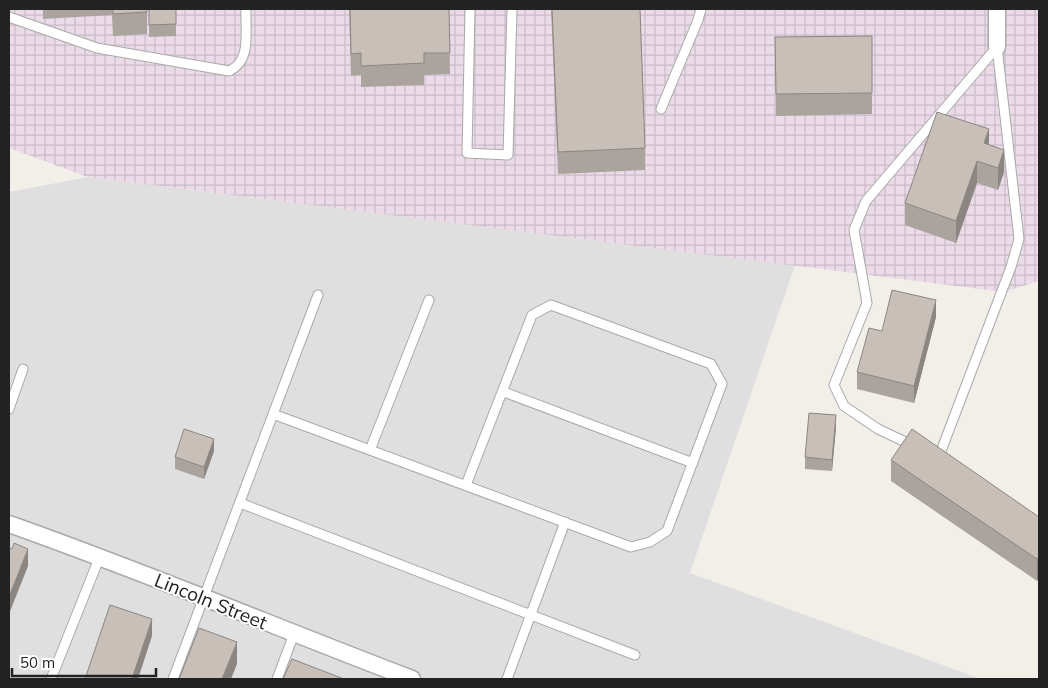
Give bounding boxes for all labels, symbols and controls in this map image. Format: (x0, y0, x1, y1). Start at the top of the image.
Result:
street label: Lincoln Street (151, 568, 271, 635)
scale bar (12, 646, 156, 678)
text: 50 m (20, 653, 55, 672)

